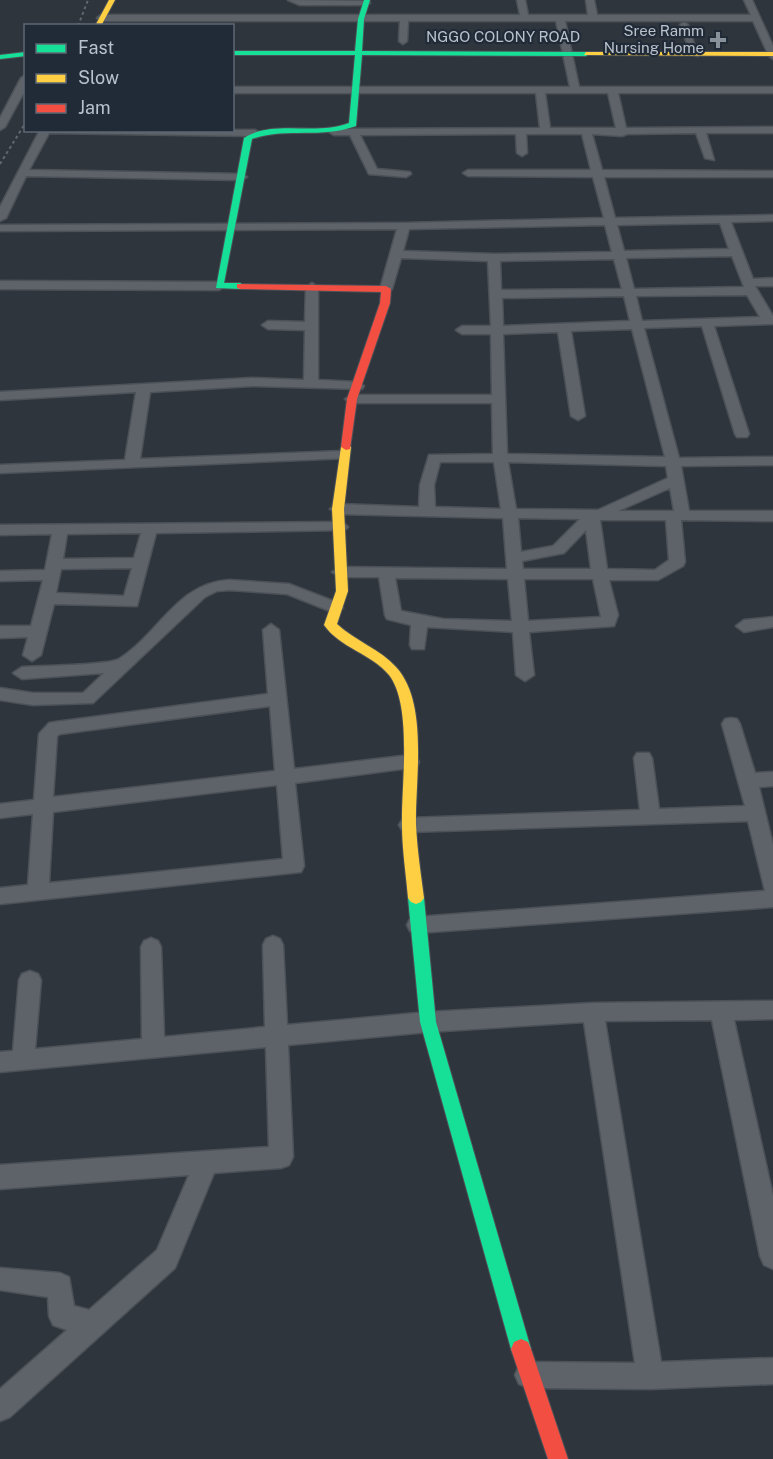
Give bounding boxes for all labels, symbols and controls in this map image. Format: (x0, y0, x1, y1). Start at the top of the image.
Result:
place label: Sree Ramm Nursing Home (604, 22, 704, 56)
legend (24, 24, 234, 132)
street label: NGGO COLONY ROAD (426, 28, 580, 45)
marker: Sree Ramm Nursing Home (709, 31, 727, 49)
text: Fast (78, 37, 114, 58)
text: Slow (78, 67, 119, 88)
text: Jam (78, 97, 111, 118)

